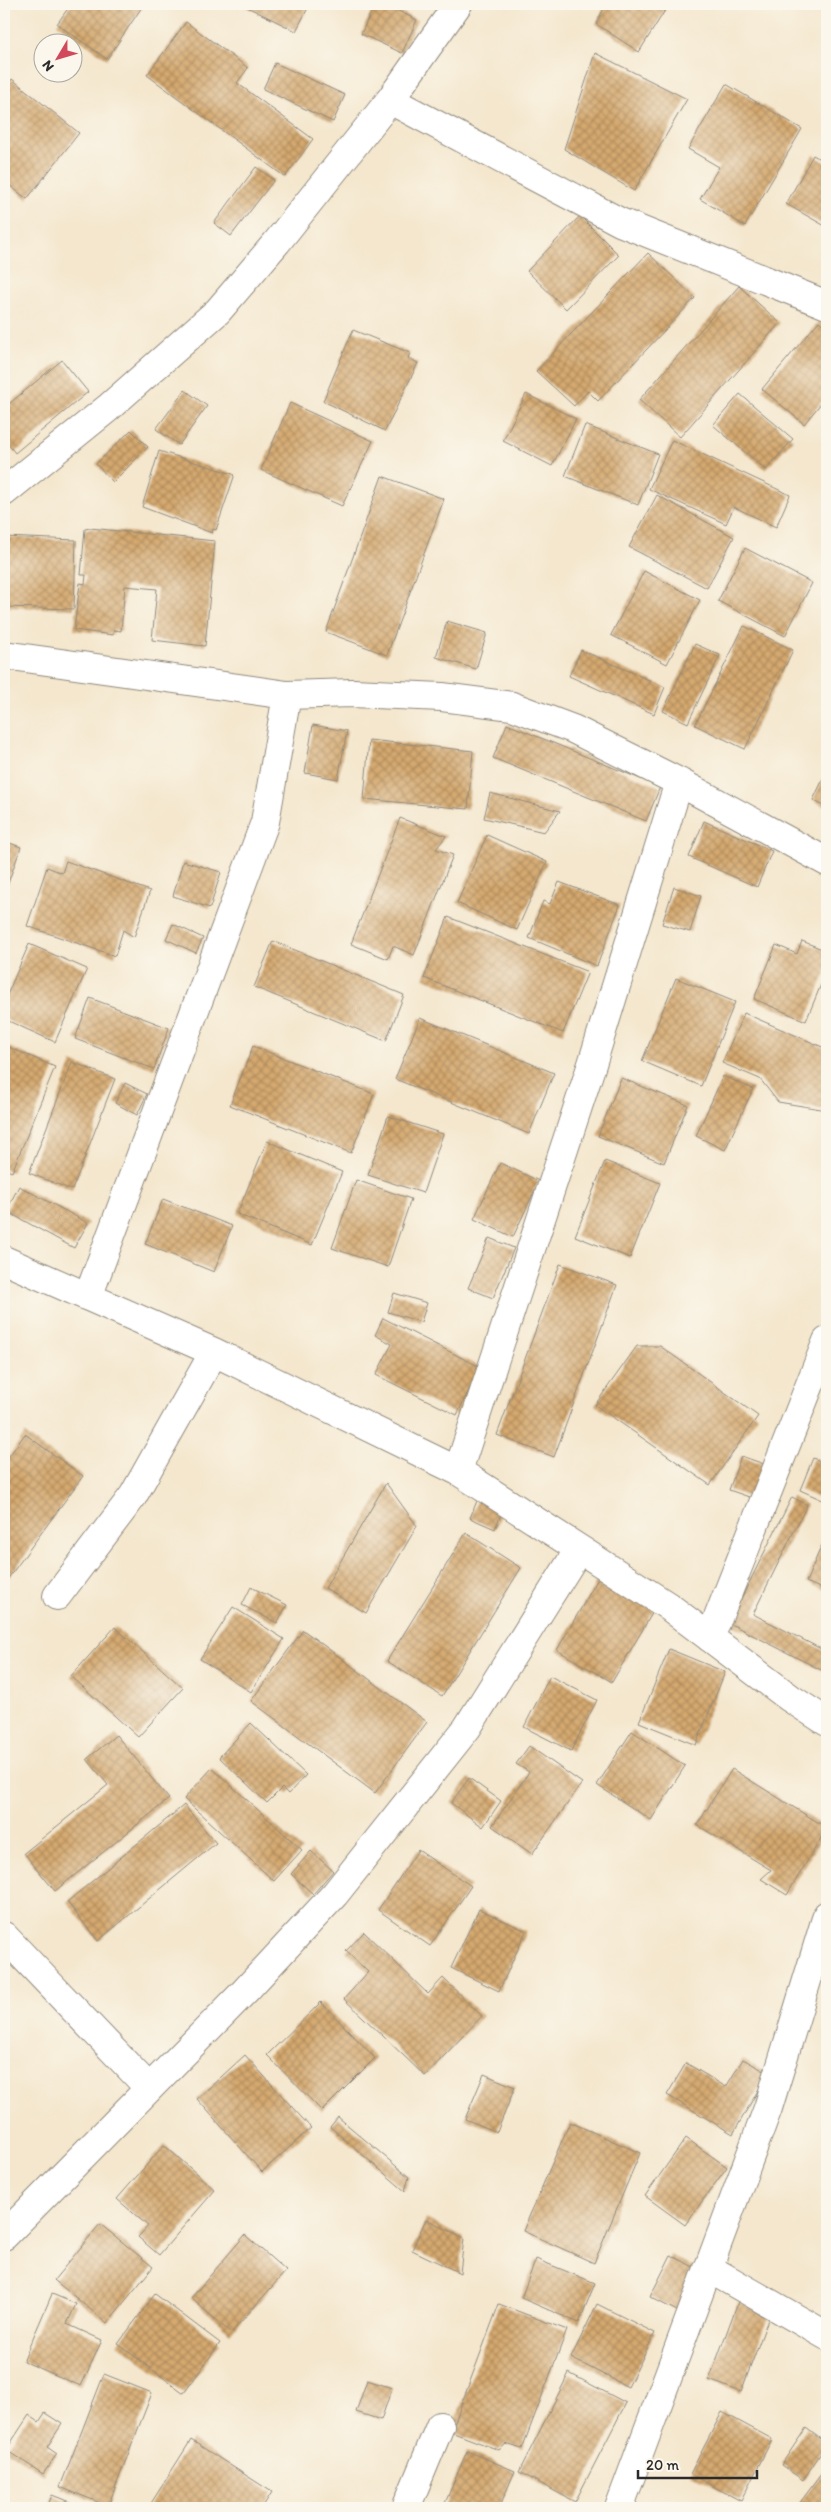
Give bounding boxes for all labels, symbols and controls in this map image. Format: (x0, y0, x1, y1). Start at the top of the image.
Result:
north arrow (32, 32, 82, 82)
text: N (39, 57, 58, 75)
scale bar (638, 2447, 757, 2479)
text: 20 m (646, 2456, 680, 2474)

